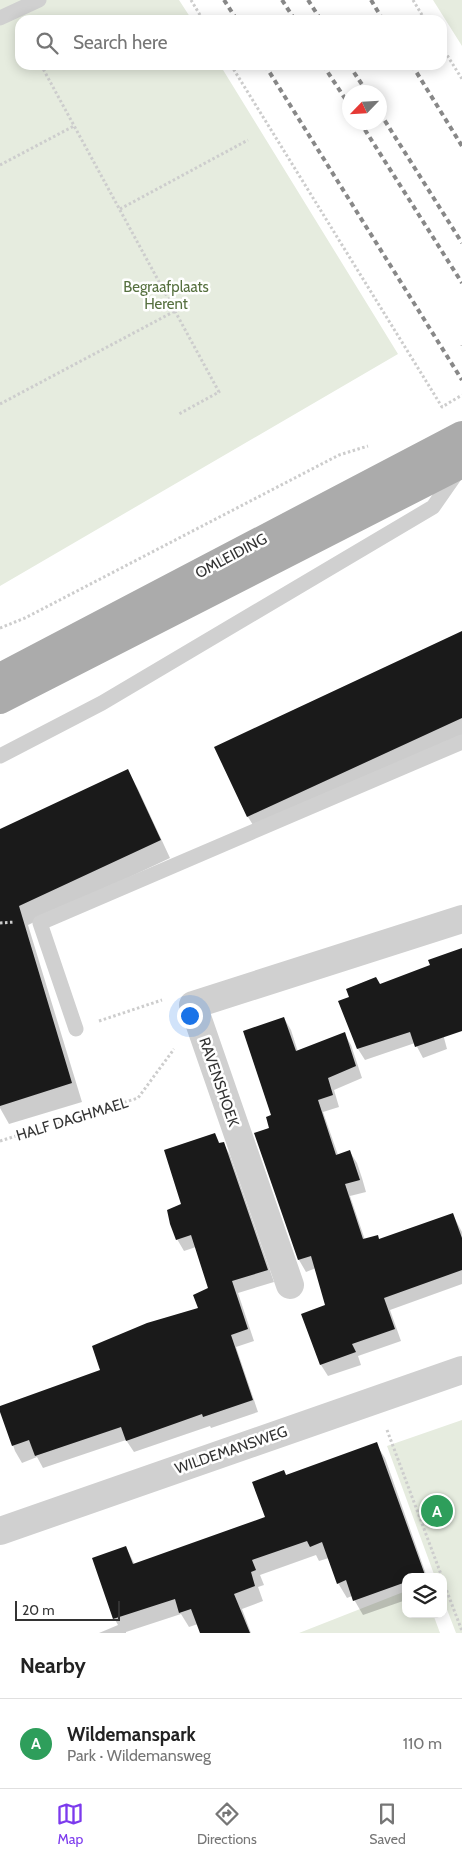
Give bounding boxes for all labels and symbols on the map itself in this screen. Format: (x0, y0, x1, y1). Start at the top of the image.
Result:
north arrow (342, 85, 387, 130)
park label: Begraafplaats Herent (123, 278, 209, 313)
street label: OMLEIDING (192, 530, 270, 582)
your location (177, 1003, 203, 1029)
street label: RAVENSHOEK (195, 1035, 243, 1130)
street label: HALF DAGHMAEL (14, 1093, 131, 1145)
street label: WILDEMANSWEG (172, 1422, 290, 1478)
pin: A (421, 1492, 453, 1530)
scale bar (15, 1598, 120, 1621)

